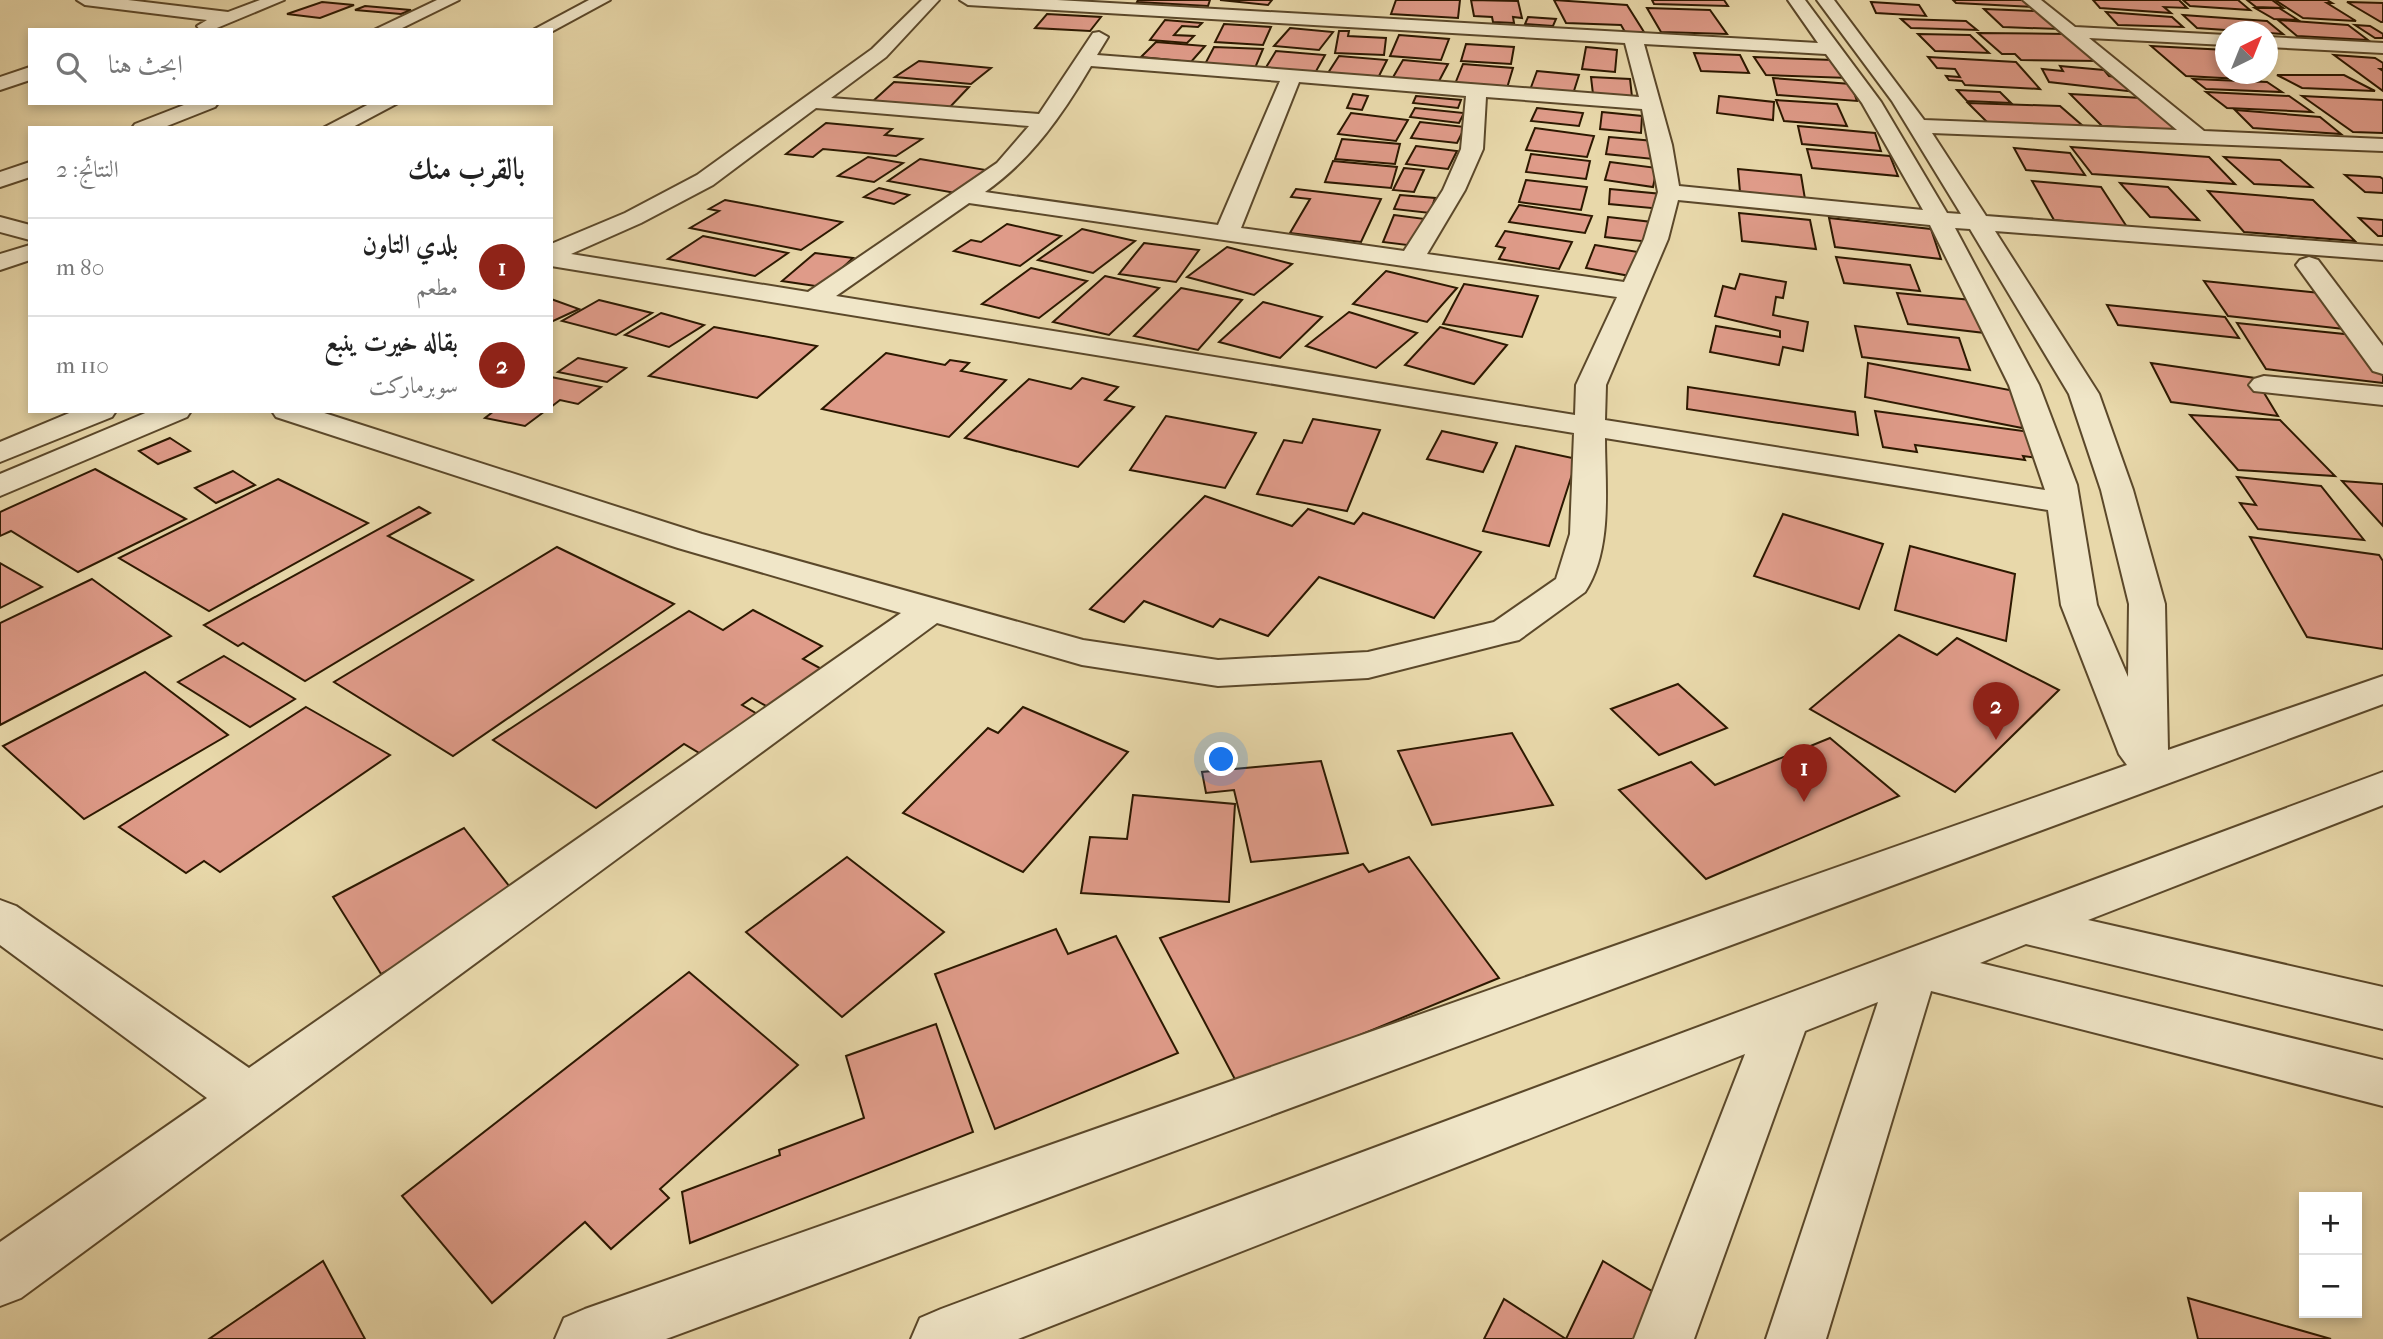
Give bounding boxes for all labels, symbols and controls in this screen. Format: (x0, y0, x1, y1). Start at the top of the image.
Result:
north arrow (2215, 21, 2278, 84)
search box (28, 28, 553, 105)
icon: search (52, 48, 90, 86)
text: ابحث هنا (108, 49, 183, 80)
text: بالقرب منك (408, 152, 525, 187)
text: النتائج: 2 (56, 156, 119, 183)
text: بلدي التاون (362, 229, 458, 260)
text: 80 m (56, 254, 104, 281)
text: 1 (498, 254, 506, 281)
text: مطعم (416, 274, 458, 301)
text: بقاله خيرت ينبع (324, 327, 458, 358)
text: 110 m (56, 352, 109, 379)
text: 2 (496, 352, 508, 379)
text: سوبرماركت (369, 372, 458, 399)
pin: 2 (1973, 682, 2019, 740)
your location (1204, 742, 1238, 776)
pin: 1 (1781, 744, 1827, 802)
map controls (2299, 1192, 2362, 1318)
button: + (2299, 1192, 2362, 1255)
button: − (2299, 1255, 2362, 1318)

